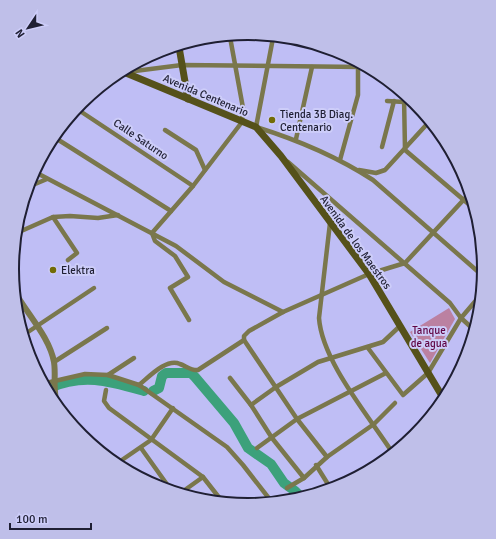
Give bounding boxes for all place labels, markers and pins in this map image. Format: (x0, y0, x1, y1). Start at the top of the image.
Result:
place label: Tienda 3B Diag. Centenario (280, 108, 353, 134)
marker: Tienda 3B Diag. Centenario (267, 115, 277, 125)
place label: Elektra (61, 264, 95, 277)
marker: Elektra (48, 265, 58, 275)

